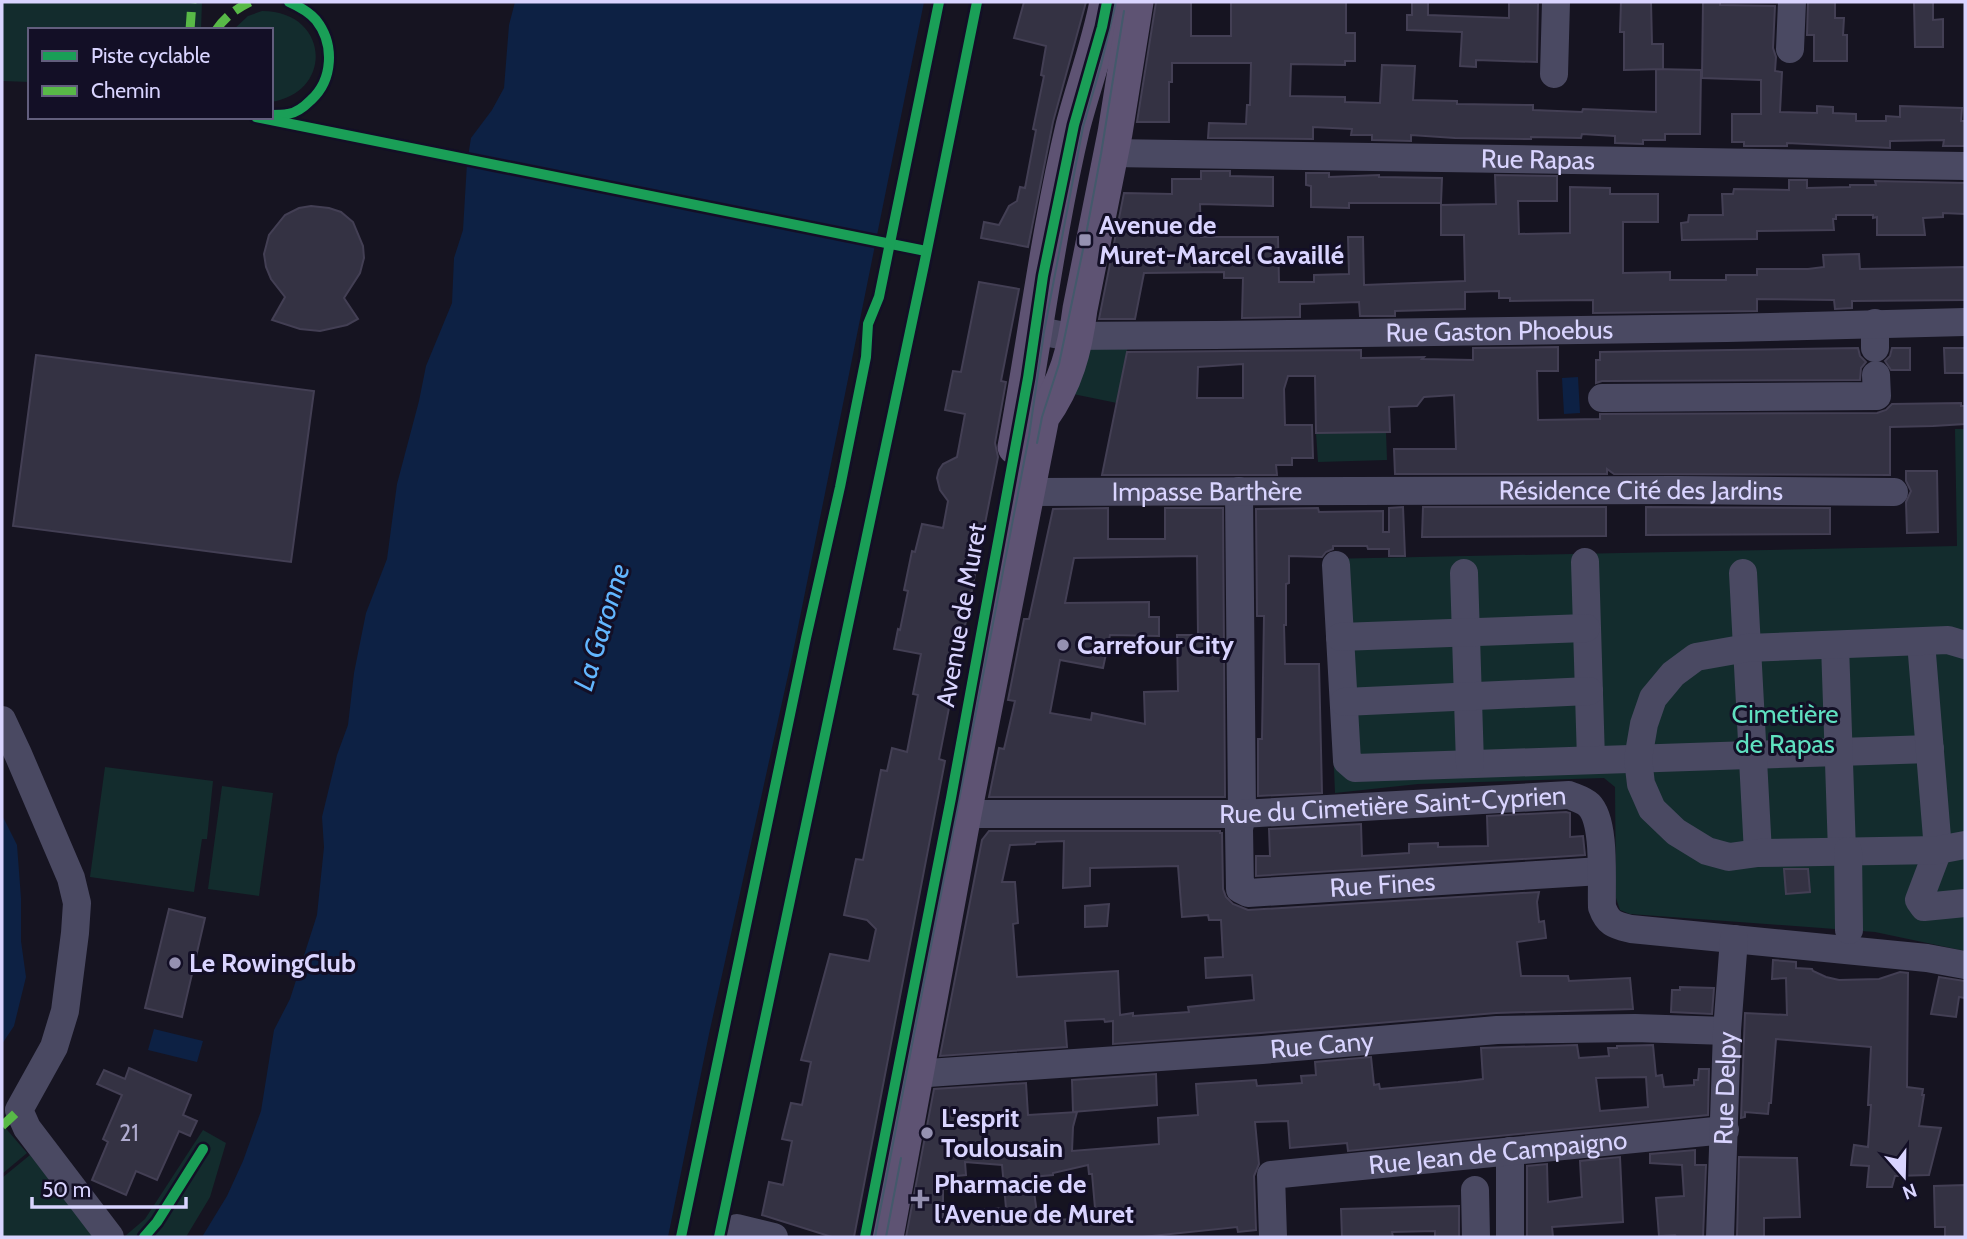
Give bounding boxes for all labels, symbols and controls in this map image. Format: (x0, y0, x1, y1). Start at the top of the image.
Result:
legend (28, 28, 273, 119)
text: Piste cyclable (91, 43, 211, 68)
text: Chemin (91, 78, 161, 103)
street label: Rue Rapas (1481, 143, 1595, 176)
place label: Avenue de Muret-Marcel Cavaillé (1099, 209, 1344, 271)
marker: Avenue de Muret-Marcel Cavaillé (1077, 232, 1093, 248)
street label: Rue Gaston Phoebus (1385, 314, 1614, 349)
street label: Résidence Cité des Jardins (1499, 474, 1784, 507)
street label: Impasse Barthère (1112, 475, 1302, 508)
street label: Avenue de Muret (929, 520, 993, 709)
water label: La Garonne (566, 559, 636, 695)
place label: Carrefour City (1077, 629, 1234, 661)
marker: Carrefour City (1055, 637, 1071, 653)
park label: Cimetière de Rapas (1731, 698, 1839, 760)
street label: Rue du Cimetière Saint-Cyprien (1219, 779, 1567, 830)
street label: Rue Fines (1329, 865, 1436, 904)
place label: Le RowingClub (189, 947, 356, 979)
marker: Le RowingClub (167, 955, 183, 971)
street label: Rue Cany (1269, 1025, 1375, 1065)
street label: Rue Delpy (1707, 1031, 1743, 1145)
place label: L'esprit Toulousain (941, 1102, 1063, 1164)
house number: 21 (119, 1119, 139, 1147)
street label: Rue Jean de Campaigno (1367, 1124, 1629, 1181)
marker: L'esprit Toulousain (919, 1125, 935, 1141)
north arrow (1869, 1141, 1939, 1211)
scale bar (32, 1166, 186, 1210)
place label: Pharmacie de l'Avenue de Muret (934, 1168, 1134, 1230)
text: 50 m (42, 1177, 91, 1202)
text: N (1899, 1178, 1920, 1205)
marker: Pharmacie de l'Avenue de Muret (912, 1191, 928, 1207)

